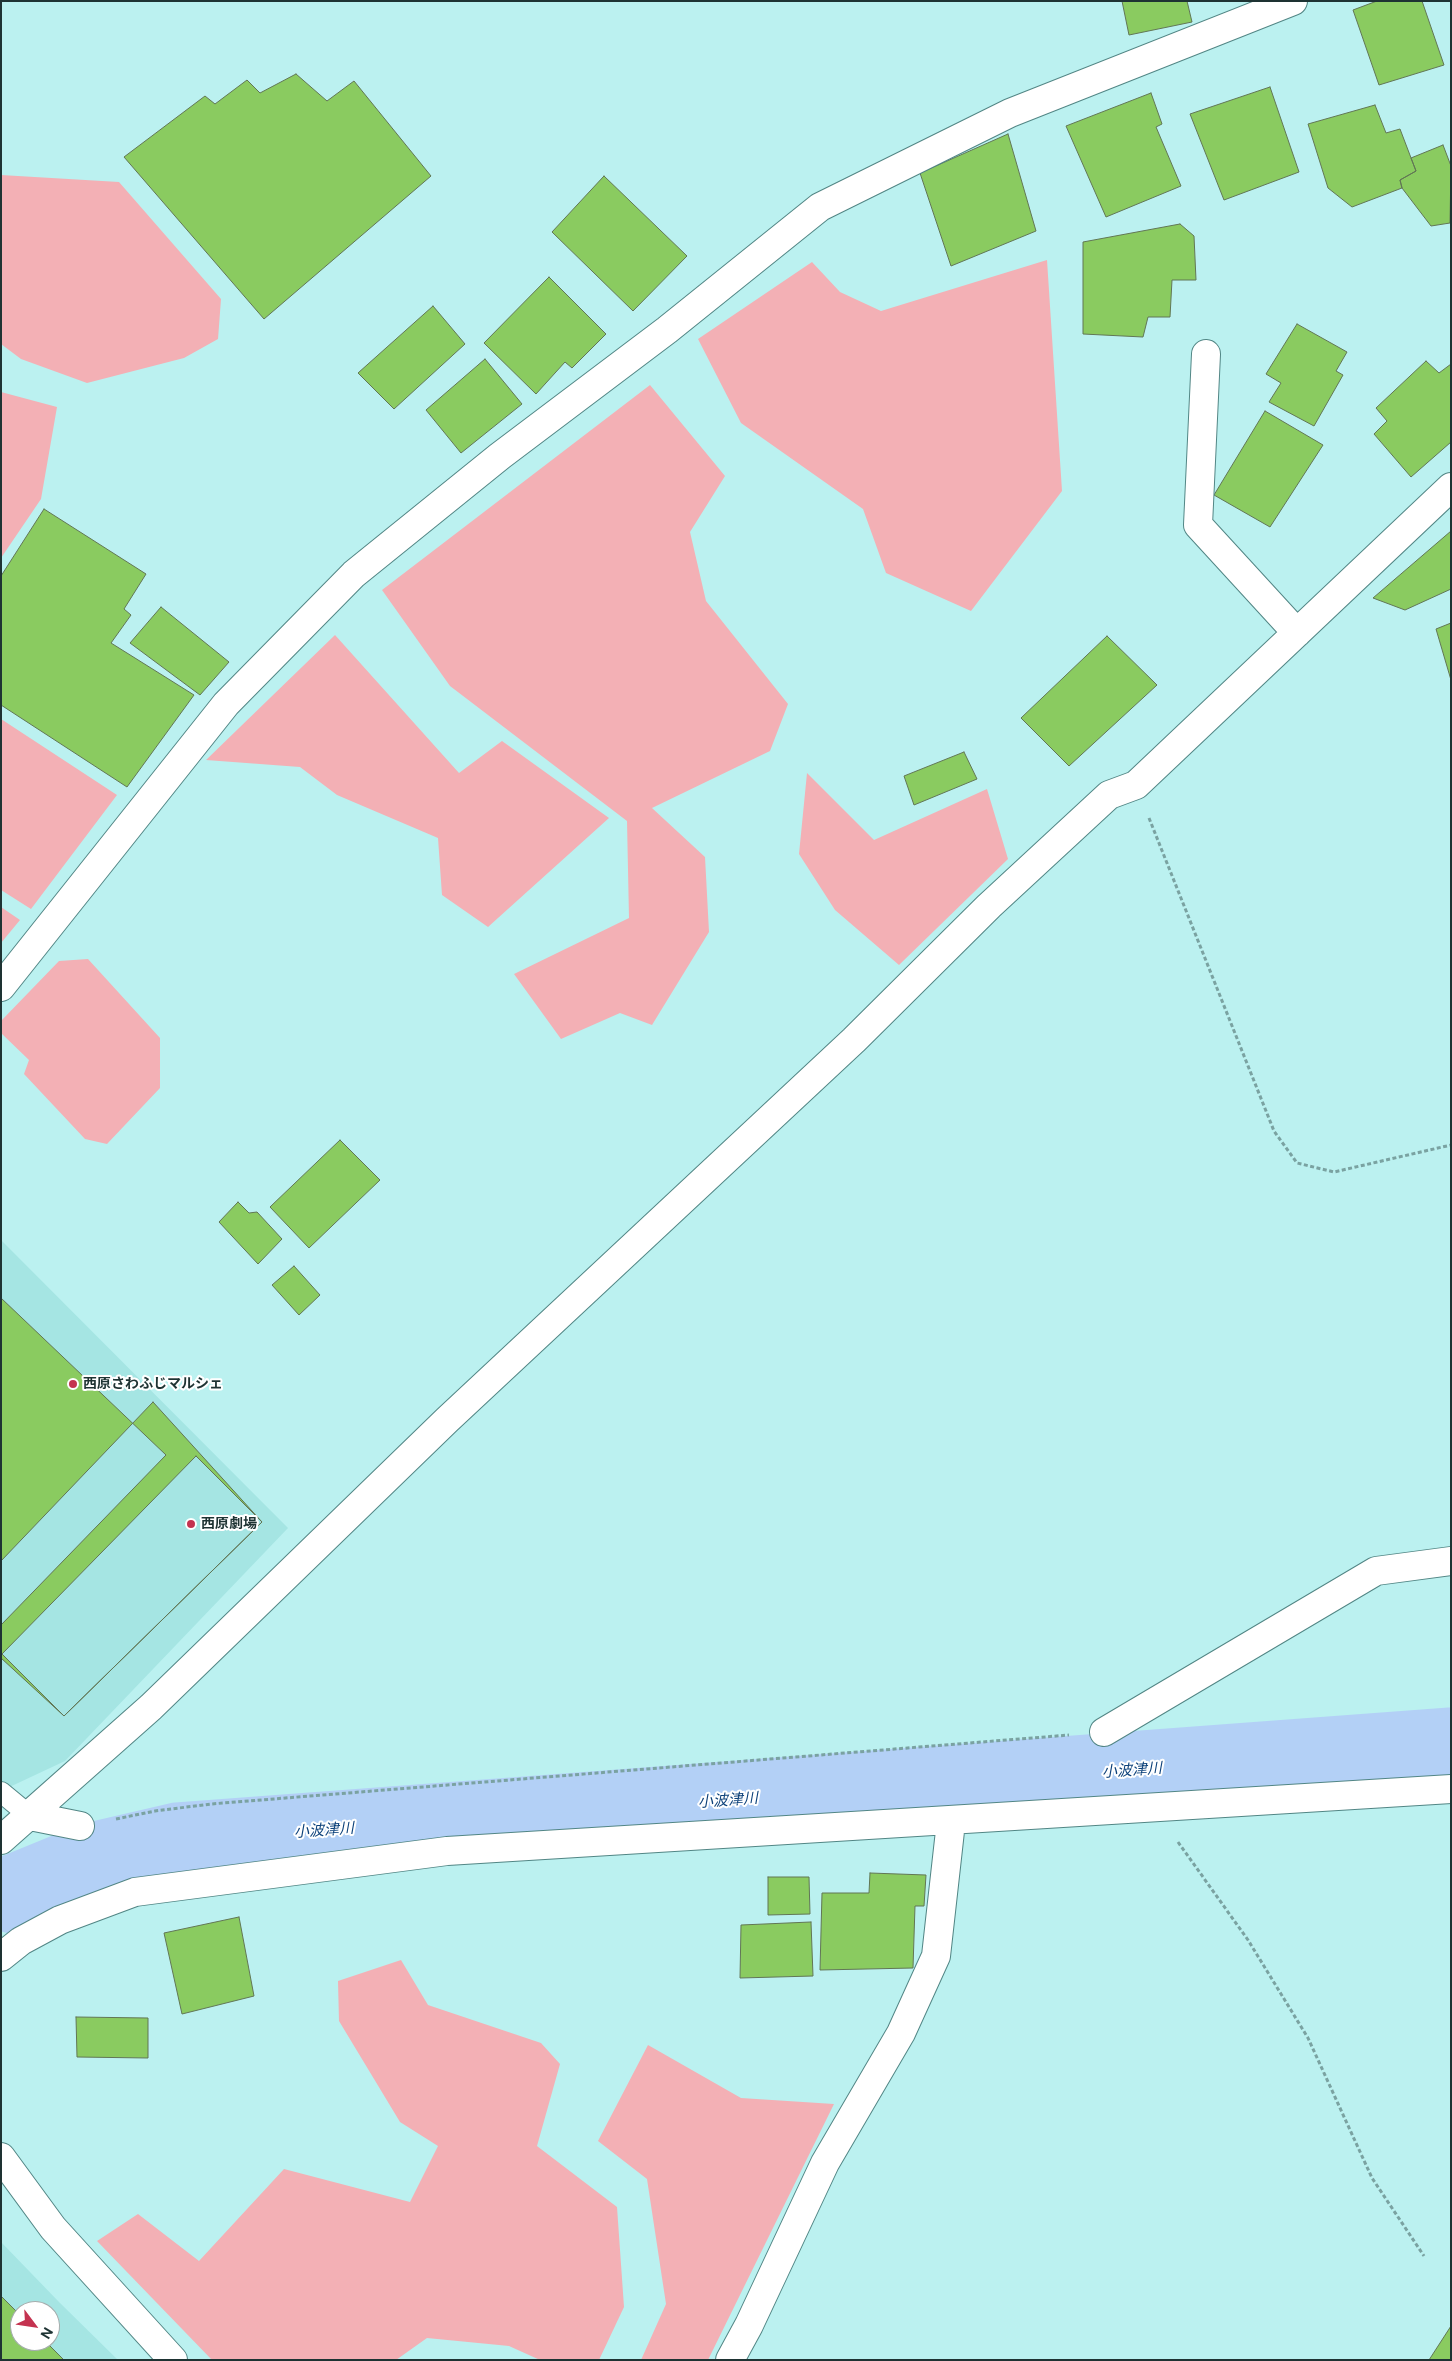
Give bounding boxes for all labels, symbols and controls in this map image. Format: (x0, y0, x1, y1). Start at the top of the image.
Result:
place label: 西原さわふじマルシェ (83, 1376, 223, 1392)
marker: 西原さわふじマルシェ (67, 1378, 79, 1390)
place label: 西原劇場 (201, 1516, 257, 1532)
marker: 西原劇場 (185, 1518, 197, 1530)
water label: 小波津川 (1101, 1760, 1163, 1782)
water label: 小波津川 (697, 1790, 759, 1812)
water label: 小波津川 (293, 1820, 355, 1842)
north arrow (10, 2301, 60, 2351)
text: N (37, 2324, 57, 2342)

